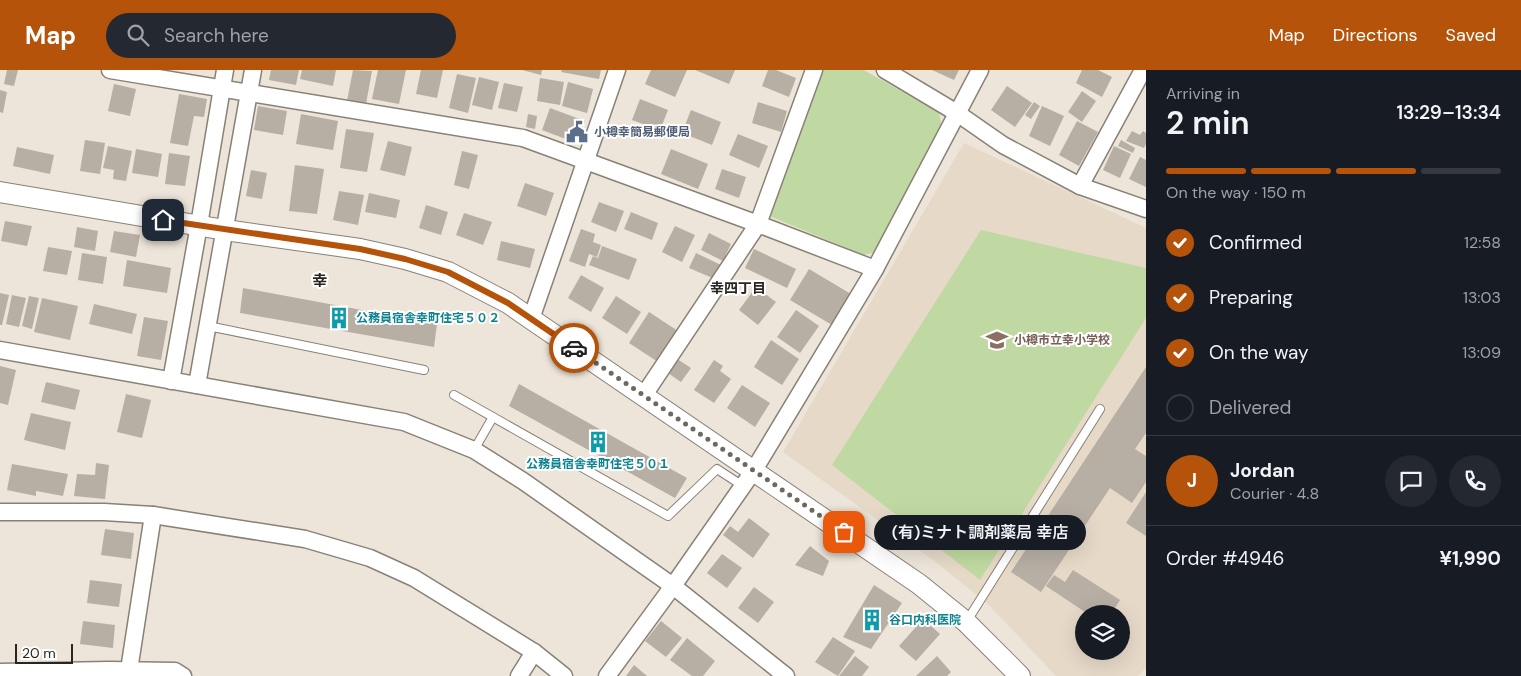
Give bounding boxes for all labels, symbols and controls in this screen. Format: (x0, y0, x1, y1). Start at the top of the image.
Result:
search box (106, 13, 456, 58)
text: Map (25, 20, 76, 51)
icon: search (124, 21, 152, 49)
text: Search here (164, 23, 269, 48)
text: Map (1269, 23, 1305, 47)
text: Directions (1333, 23, 1418, 47)
text: Saved (1446, 23, 1496, 47)
text: Arriving in (1166, 83, 1240, 104)
text: 13:29–13:34 (1396, 100, 1501, 125)
text: 2 min (1166, 102, 1250, 144)
public building icon: 小樽幸簡易郵便局 (564, 119, 590, 145)
place label: 小樽幸簡易郵便局 (594, 124, 690, 140)
text: On the way · 150 m (1166, 182, 1306, 203)
pin (142, 199, 184, 241)
icon: home (149, 206, 177, 234)
icon: check (1166, 229, 1194, 257)
text: Confirmed (1209, 230, 1302, 255)
text: 12:58 (1464, 232, 1501, 253)
district label: 幸 (312, 271, 328, 291)
district label: 幸四丁目 (710, 279, 766, 297)
icon: check (1166, 284, 1194, 312)
text: Preparing (1209, 285, 1293, 310)
text: 13:03 (1463, 287, 1501, 308)
building icon: 公務員宿舎幸町住宅５０２ (326, 305, 352, 331)
place label: 公務員宿舎幸町住宅５０２ (356, 310, 500, 326)
courier (549, 323, 599, 373)
school or university icon: 小樽市立幸小学校 (984, 327, 1010, 353)
place label: 小樽市立幸小学校 (1014, 332, 1110, 348)
icon: car (560, 334, 588, 362)
icon: check (1166, 339, 1194, 367)
text: On the way (1209, 340, 1309, 365)
text: 13:09 (1462, 342, 1501, 363)
text: Delivered (1209, 395, 1291, 420)
building icon: 公務員宿舎幸町住宅５０１ (585, 429, 611, 455)
button: chat (1385, 455, 1437, 507)
button: phone (1449, 455, 1501, 507)
place label: 公務員宿舎幸町住宅５０１ (526, 456, 670, 472)
text: Jordan (1230, 458, 1295, 483)
text: J (1187, 468, 1197, 493)
text: Courier · 4.8 (1230, 483, 1319, 504)
pin (823, 511, 865, 553)
callout: (有)ミナト調剤薬局 幸店 (874, 514, 1086, 550)
icon: bag (830, 518, 858, 546)
text: (有)ミナト調剤薬局 幸店 (892, 522, 1068, 543)
text: Order #4946 (1166, 546, 1284, 571)
text: ¥1,990 (1440, 546, 1501, 571)
map controls (1075, 605, 1130, 660)
button: layers (1075, 605, 1130, 660)
building icon: 谷口内科医院 (859, 607, 885, 633)
place label: 谷口内科医院 (889, 612, 961, 628)
scale bar (15, 641, 72, 664)
text: 20 m (22, 644, 56, 662)

